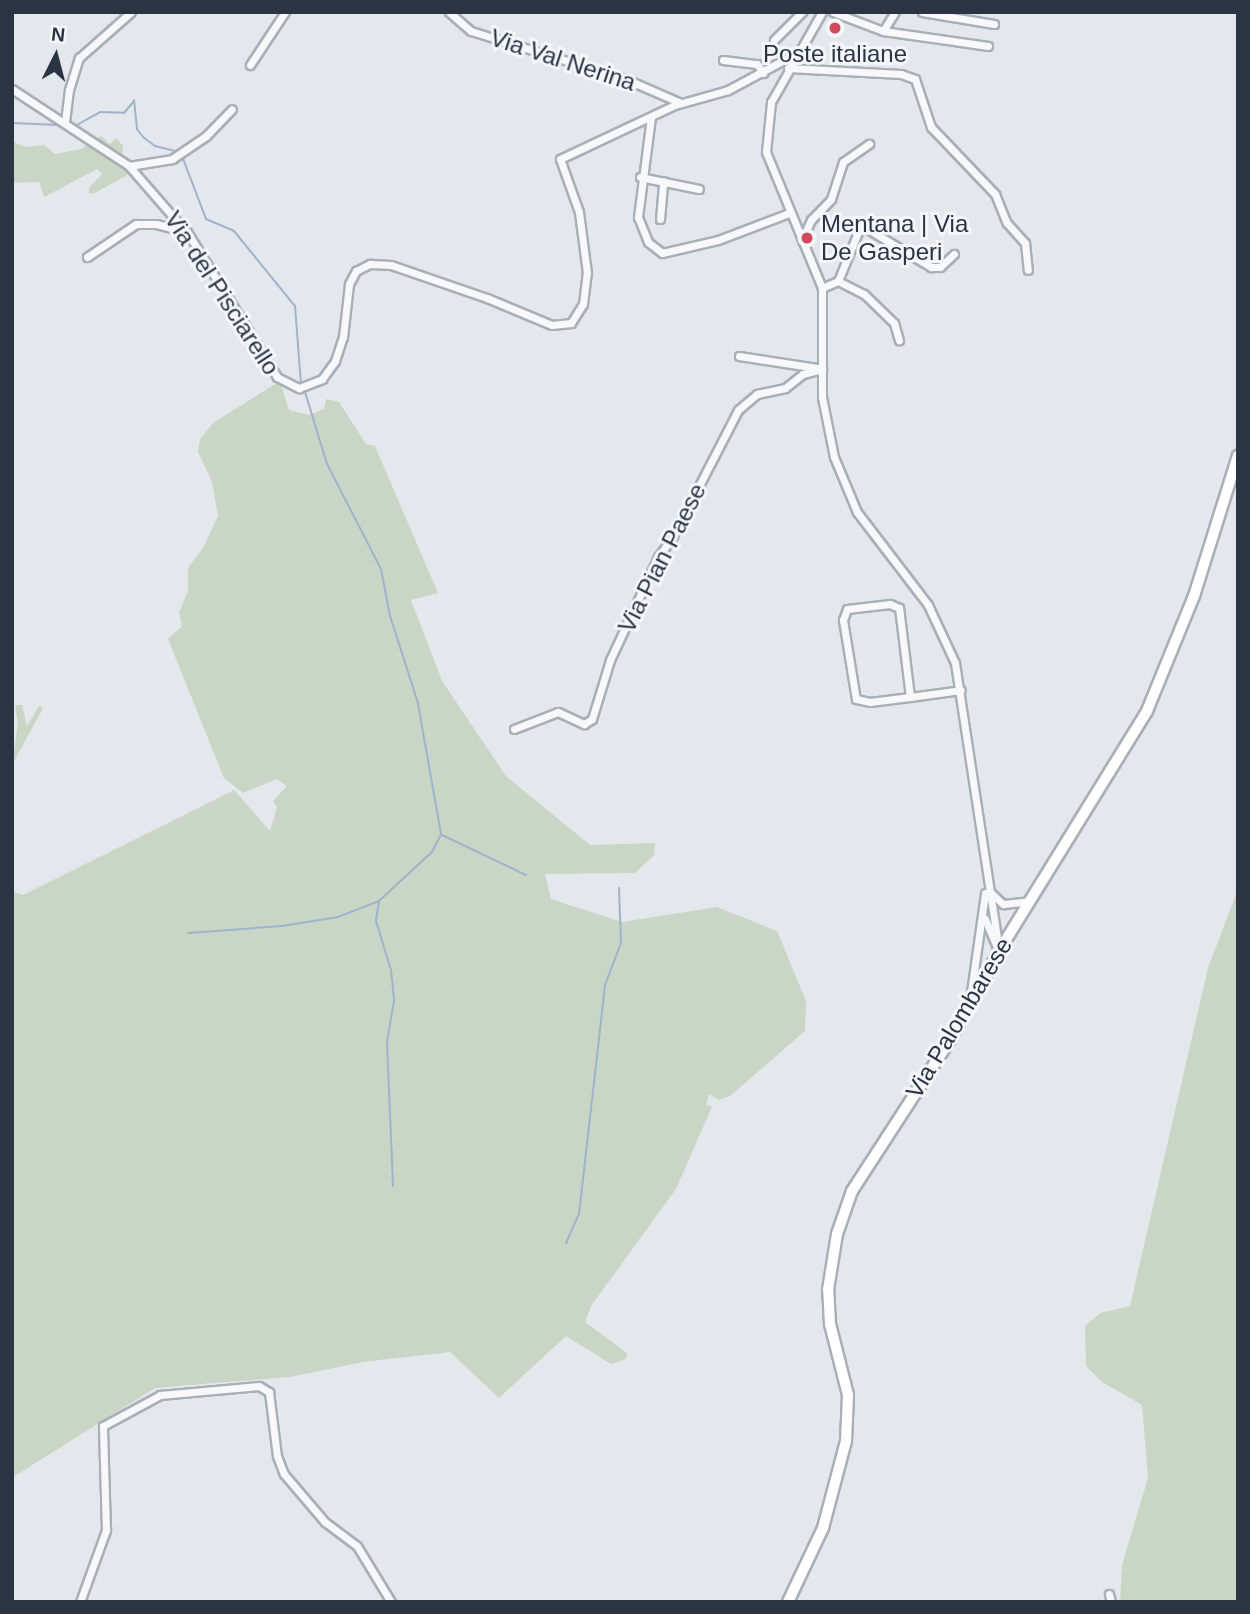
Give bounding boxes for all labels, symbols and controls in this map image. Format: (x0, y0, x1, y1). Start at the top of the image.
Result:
marker: Poste italiane (827, 20, 843, 36)
north arrow (21, 21, 91, 91)
text: N (50, 23, 66, 46)
street label: Via Val Nerina (487, 23, 639, 97)
place label: Poste italiane (763, 40, 907, 68)
street label: Via del Pisciarello (158, 206, 286, 380)
place label: Mentana | Via De Gasperi (821, 210, 968, 266)
marker: Mentana | Via De Gasperi (799, 230, 815, 246)
street label: Via Pian Paese (612, 479, 712, 637)
street label: Via Palombarese (900, 932, 1018, 1104)

